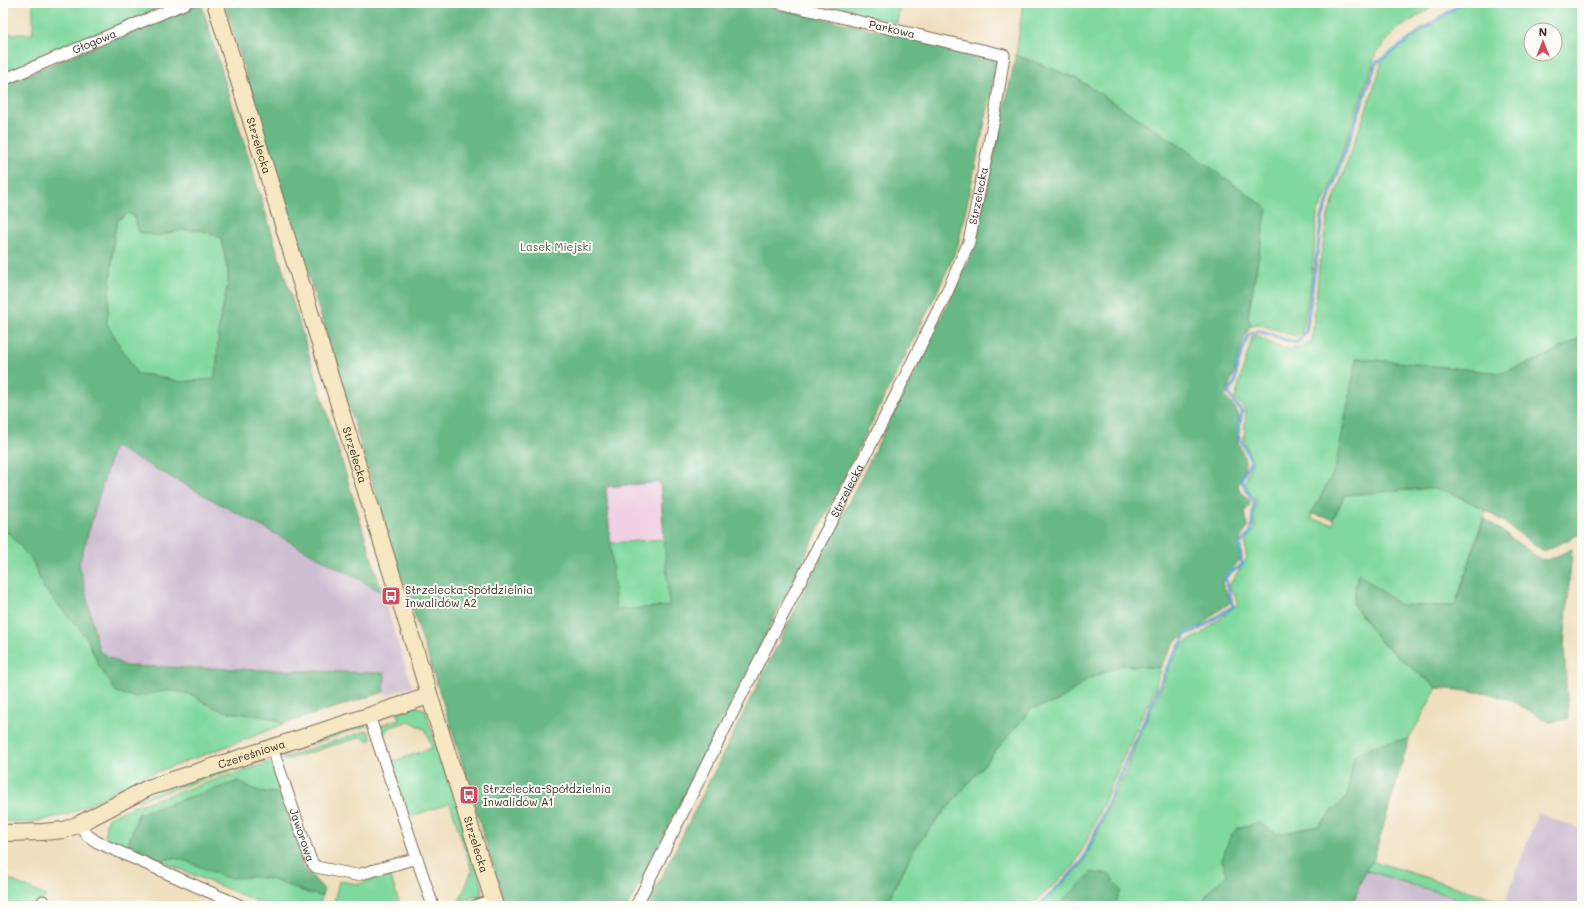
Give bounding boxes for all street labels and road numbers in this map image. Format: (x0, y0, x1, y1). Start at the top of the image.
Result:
street label: Parkowa (868, 16, 917, 41)
street label: Głogowa (70, 25, 118, 57)
street label: Strzelecka (243, 115, 275, 175)
street label: Strzelecka (965, 166, 991, 226)
street label: Strzelecka (339, 425, 371, 485)
street label: Strzelecka (827, 461, 867, 520)
street label: Czereśniowa (216, 736, 287, 772)
street label: Jaworowa (286, 806, 319, 864)
street label: Strzelecka (461, 814, 492, 875)

